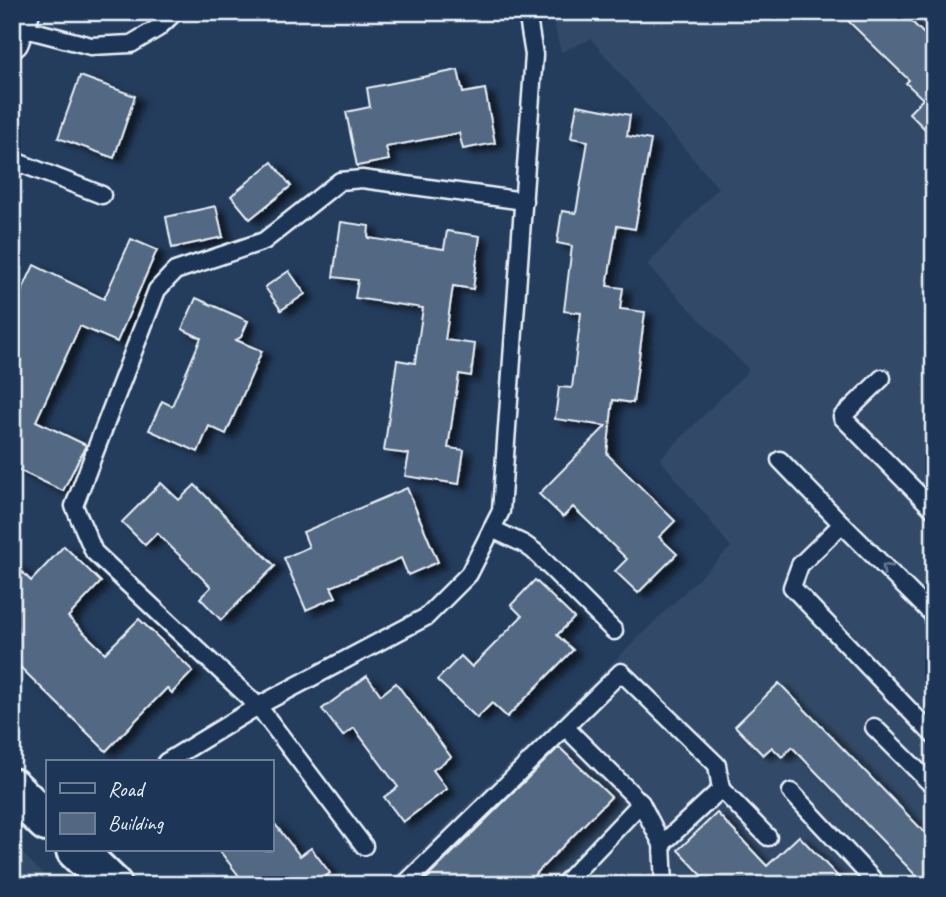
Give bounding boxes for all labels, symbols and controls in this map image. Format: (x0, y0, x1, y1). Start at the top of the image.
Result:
one-way arrow (881, 563, 894, 576)
legend (46, 760, 273, 852)
text: Road (108, 776, 147, 802)
text: Building (108, 810, 165, 836)

